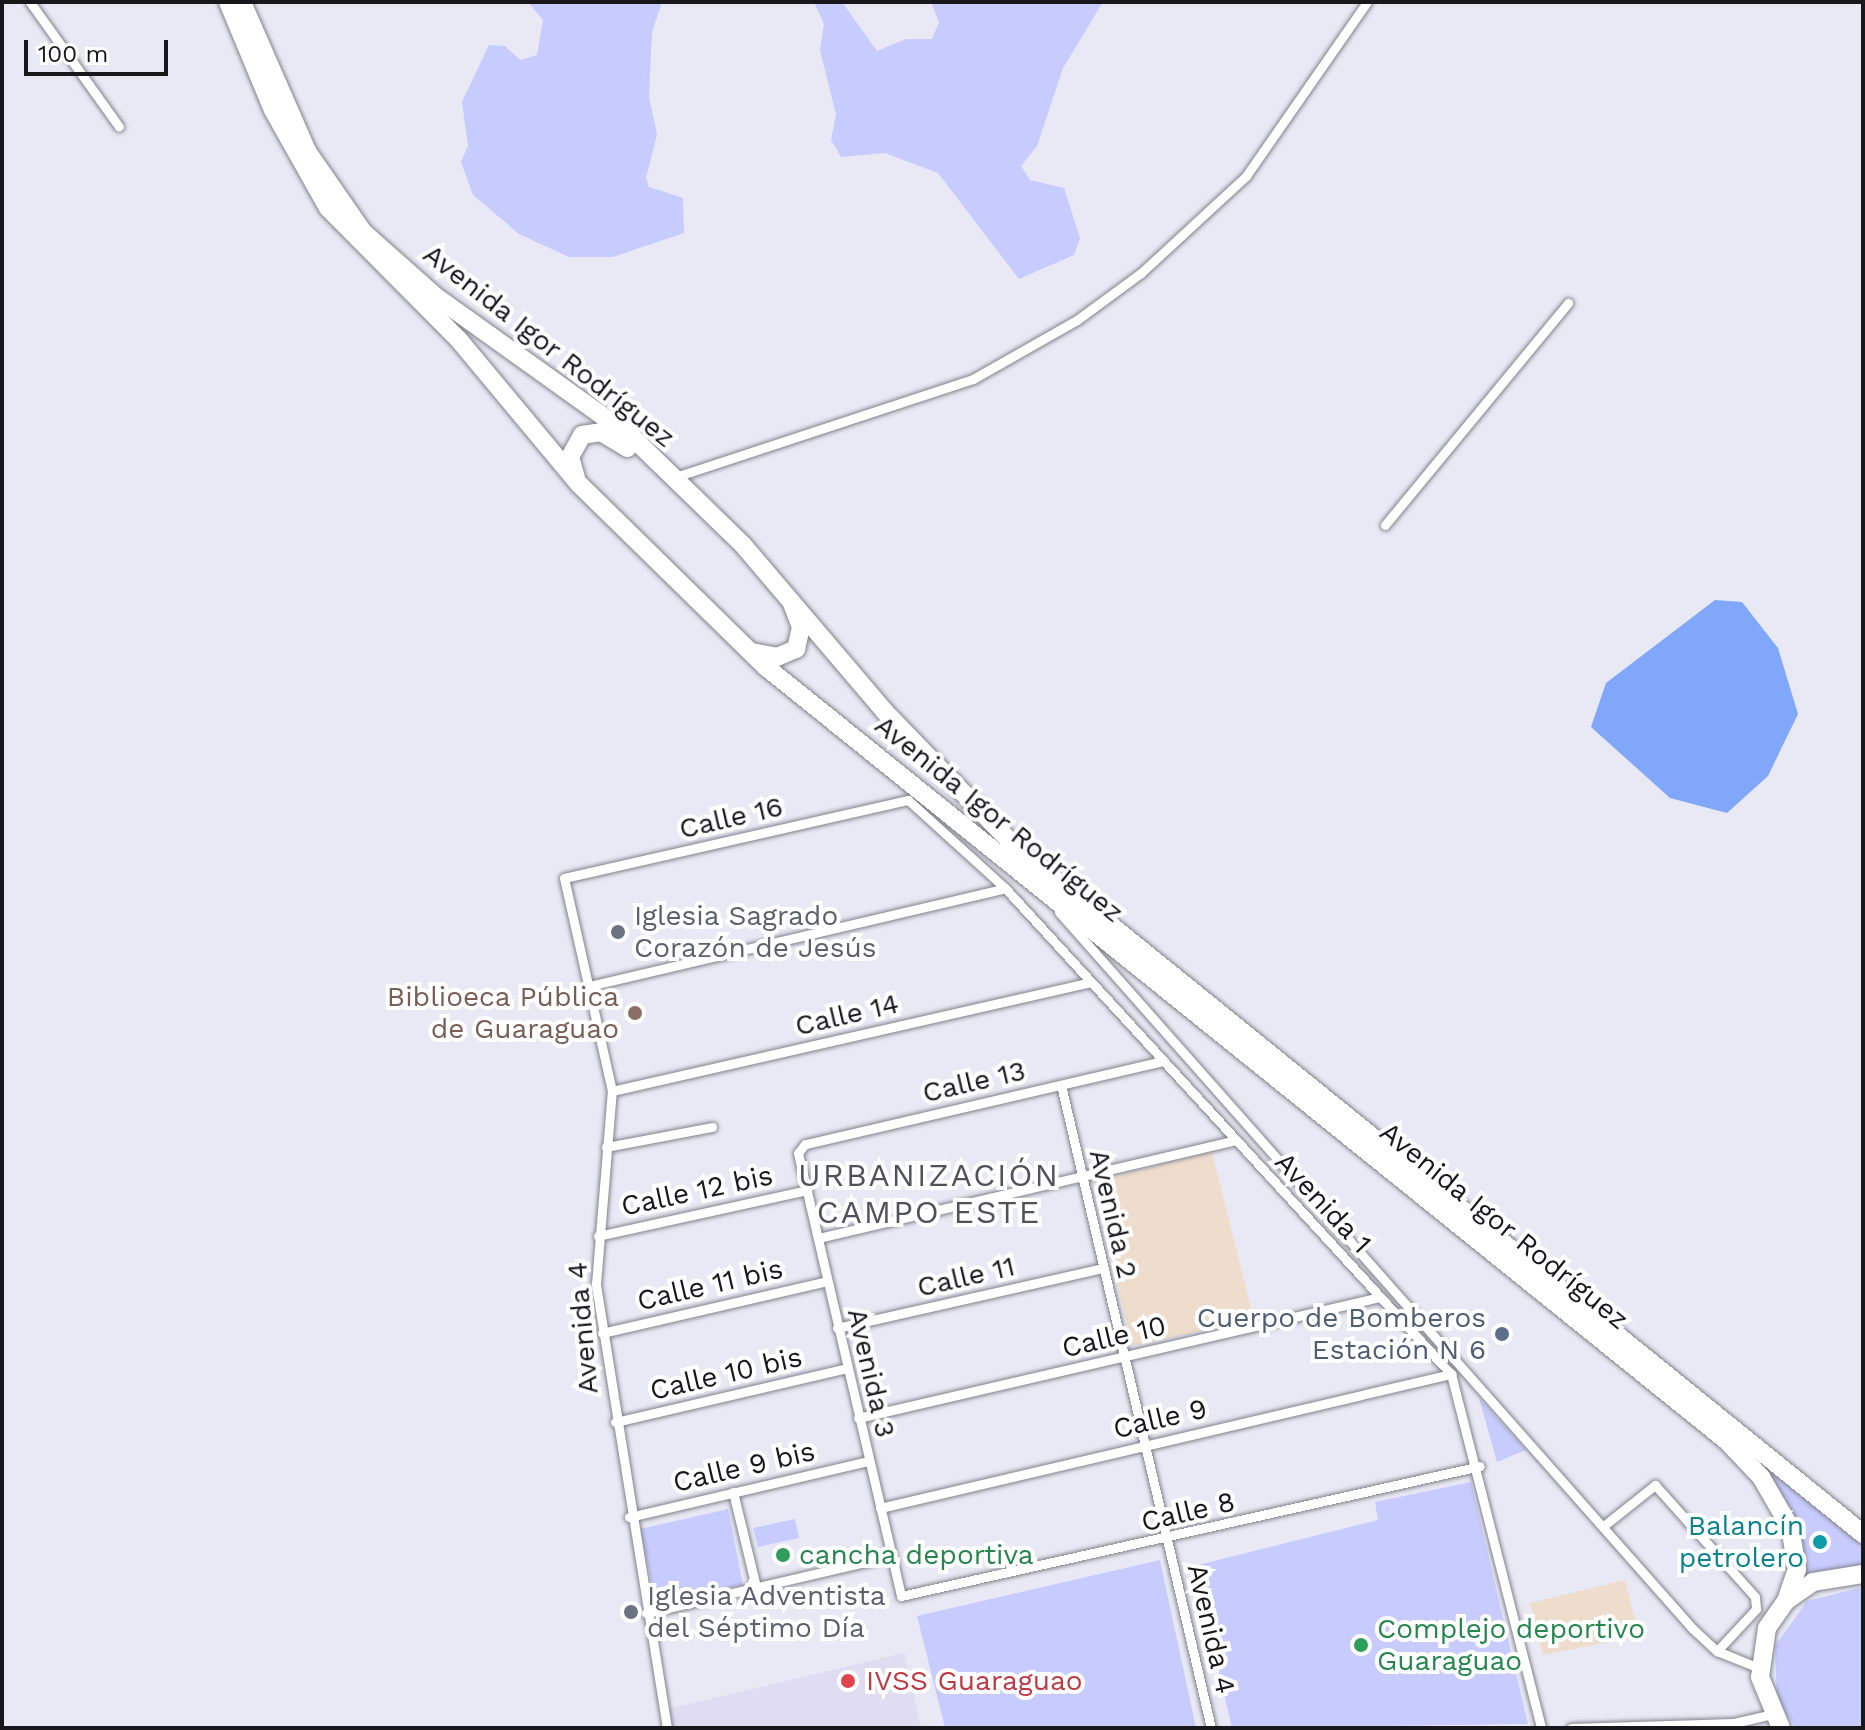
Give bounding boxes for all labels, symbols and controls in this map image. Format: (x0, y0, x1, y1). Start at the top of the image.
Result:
scale bar (28, 24, 172, 74)
text: 100 m (38, 40, 108, 68)
street label: Avenida Igor Rodríguez (416, 237, 682, 455)
street label: Avenida Igor Rodríguez (867, 708, 1131, 930)
street label: Calle 16 (676, 790, 786, 846)
place label: Iglesia Sagrado Corazón de Jesús (634, 899, 877, 965)
marker: Iglesia Sagrado Corazón de Jesús (609, 923, 627, 941)
place label: Biblioeca Pública de Guaraguao (386, 980, 619, 1046)
street label: Calle 14 (792, 987, 902, 1043)
marker: Biblioeca Pública de Guaraguao (626, 1004, 644, 1022)
street label: Calle 13 (919, 1054, 1029, 1110)
street label: Avenida Igor Rodríguez (1372, 1115, 1636, 1337)
street label: Avenida 1 (1267, 1145, 1379, 1261)
street label: Avenida 2 (1082, 1146, 1144, 1282)
district label: URBANIZACIÓN CAMPO ESTE (798, 1157, 1060, 1232)
street label: Calle 12 bis (618, 1159, 776, 1223)
street label: Calle 11 (914, 1249, 1018, 1305)
street label: Calle 11 bis (634, 1252, 786, 1318)
street label: Avenida 4 (560, 1260, 606, 1396)
place label: Cuerpo de Bomberos Estación N 6 (1197, 1301, 1486, 1367)
street label: Avenida 3 (840, 1305, 902, 1441)
street label: Calle 10 (1058, 1309, 1170, 1365)
marker: Cuerpo de Bomberos Estación N 6 (1493, 1325, 1511, 1343)
street label: Calle 10 bis (646, 1340, 806, 1408)
street label: Calle 9 (1110, 1392, 1210, 1446)
street label: Calle 9 bis (670, 1434, 818, 1500)
street label: Calle 8 (1138, 1485, 1238, 1539)
place label: Balancín petrolero (1679, 1509, 1804, 1575)
marker: Balancín petrolero (1811, 1533, 1829, 1551)
place label: cancha deportiva (799, 1538, 1034, 1572)
marker: cancha deportiva (774, 1546, 792, 1564)
street label: Avenida 4 (1180, 1560, 1242, 1698)
place label: Iglesia Adventista del Séptimo Día (647, 1579, 887, 1645)
marker: Iglesia Adventista del Séptimo Día (622, 1603, 640, 1621)
place label: Complejo deportivo Guaraguao (1377, 1612, 1645, 1678)
marker: Complejo deportivo Guaraguao (1352, 1636, 1370, 1654)
place label: IVSS Guaraguao (866, 1664, 1083, 1698)
marker: IVSS Guaraguao (837, 1670, 859, 1692)

